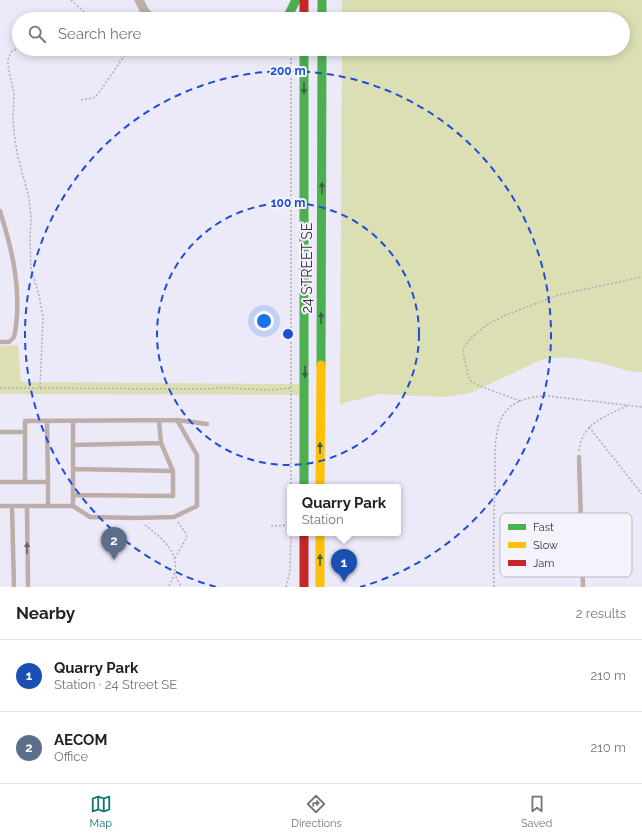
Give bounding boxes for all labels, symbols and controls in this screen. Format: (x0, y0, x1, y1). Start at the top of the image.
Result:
search box (12, 12, 630, 56)
icon: search (26, 23, 48, 45)
text: Search here (58, 25, 141, 43)
text: 200 m (270, 64, 306, 78)
one-way arrow (301, 82, 307, 95)
one-way arrow (318, 182, 325, 194)
text: 100 m (271, 196, 305, 210)
street label: 24 STREET SE (299, 223, 315, 313)
your location (254, 311, 274, 331)
one-way arrow (318, 311, 324, 324)
centre of rings (281, 327, 295, 341)
one-way arrow (302, 366, 308, 379)
one-way arrow (317, 442, 324, 454)
popup (287, 484, 401, 536)
text: Quarry Park (302, 494, 386, 512)
text: Station (302, 512, 344, 527)
legend (500, 513, 632, 577)
text: Fast (533, 521, 554, 534)
pin: 2 (101, 527, 127, 560)
text: Slow (533, 539, 558, 552)
one-way arrow (24, 541, 30, 554)
pin: 1 (331, 549, 357, 582)
one-way arrow (317, 553, 323, 566)
text: Jam (533, 557, 554, 570)
text: Nearby (16, 603, 75, 623)
text: 2 results (576, 606, 626, 621)
text: Quarry Park (54, 659, 138, 677)
text: 1 (26, 668, 32, 683)
text: 210 m (590, 668, 626, 683)
text: Station · 24 Street SE (54, 677, 177, 692)
text: AECOM (54, 731, 107, 749)
text: 2 (25, 740, 33, 755)
text: 210 m (590, 740, 626, 755)
text: Office (54, 749, 88, 764)
tab: Map (90, 793, 112, 830)
tab: Directions (291, 793, 342, 830)
tab: Saved (521, 793, 552, 830)

